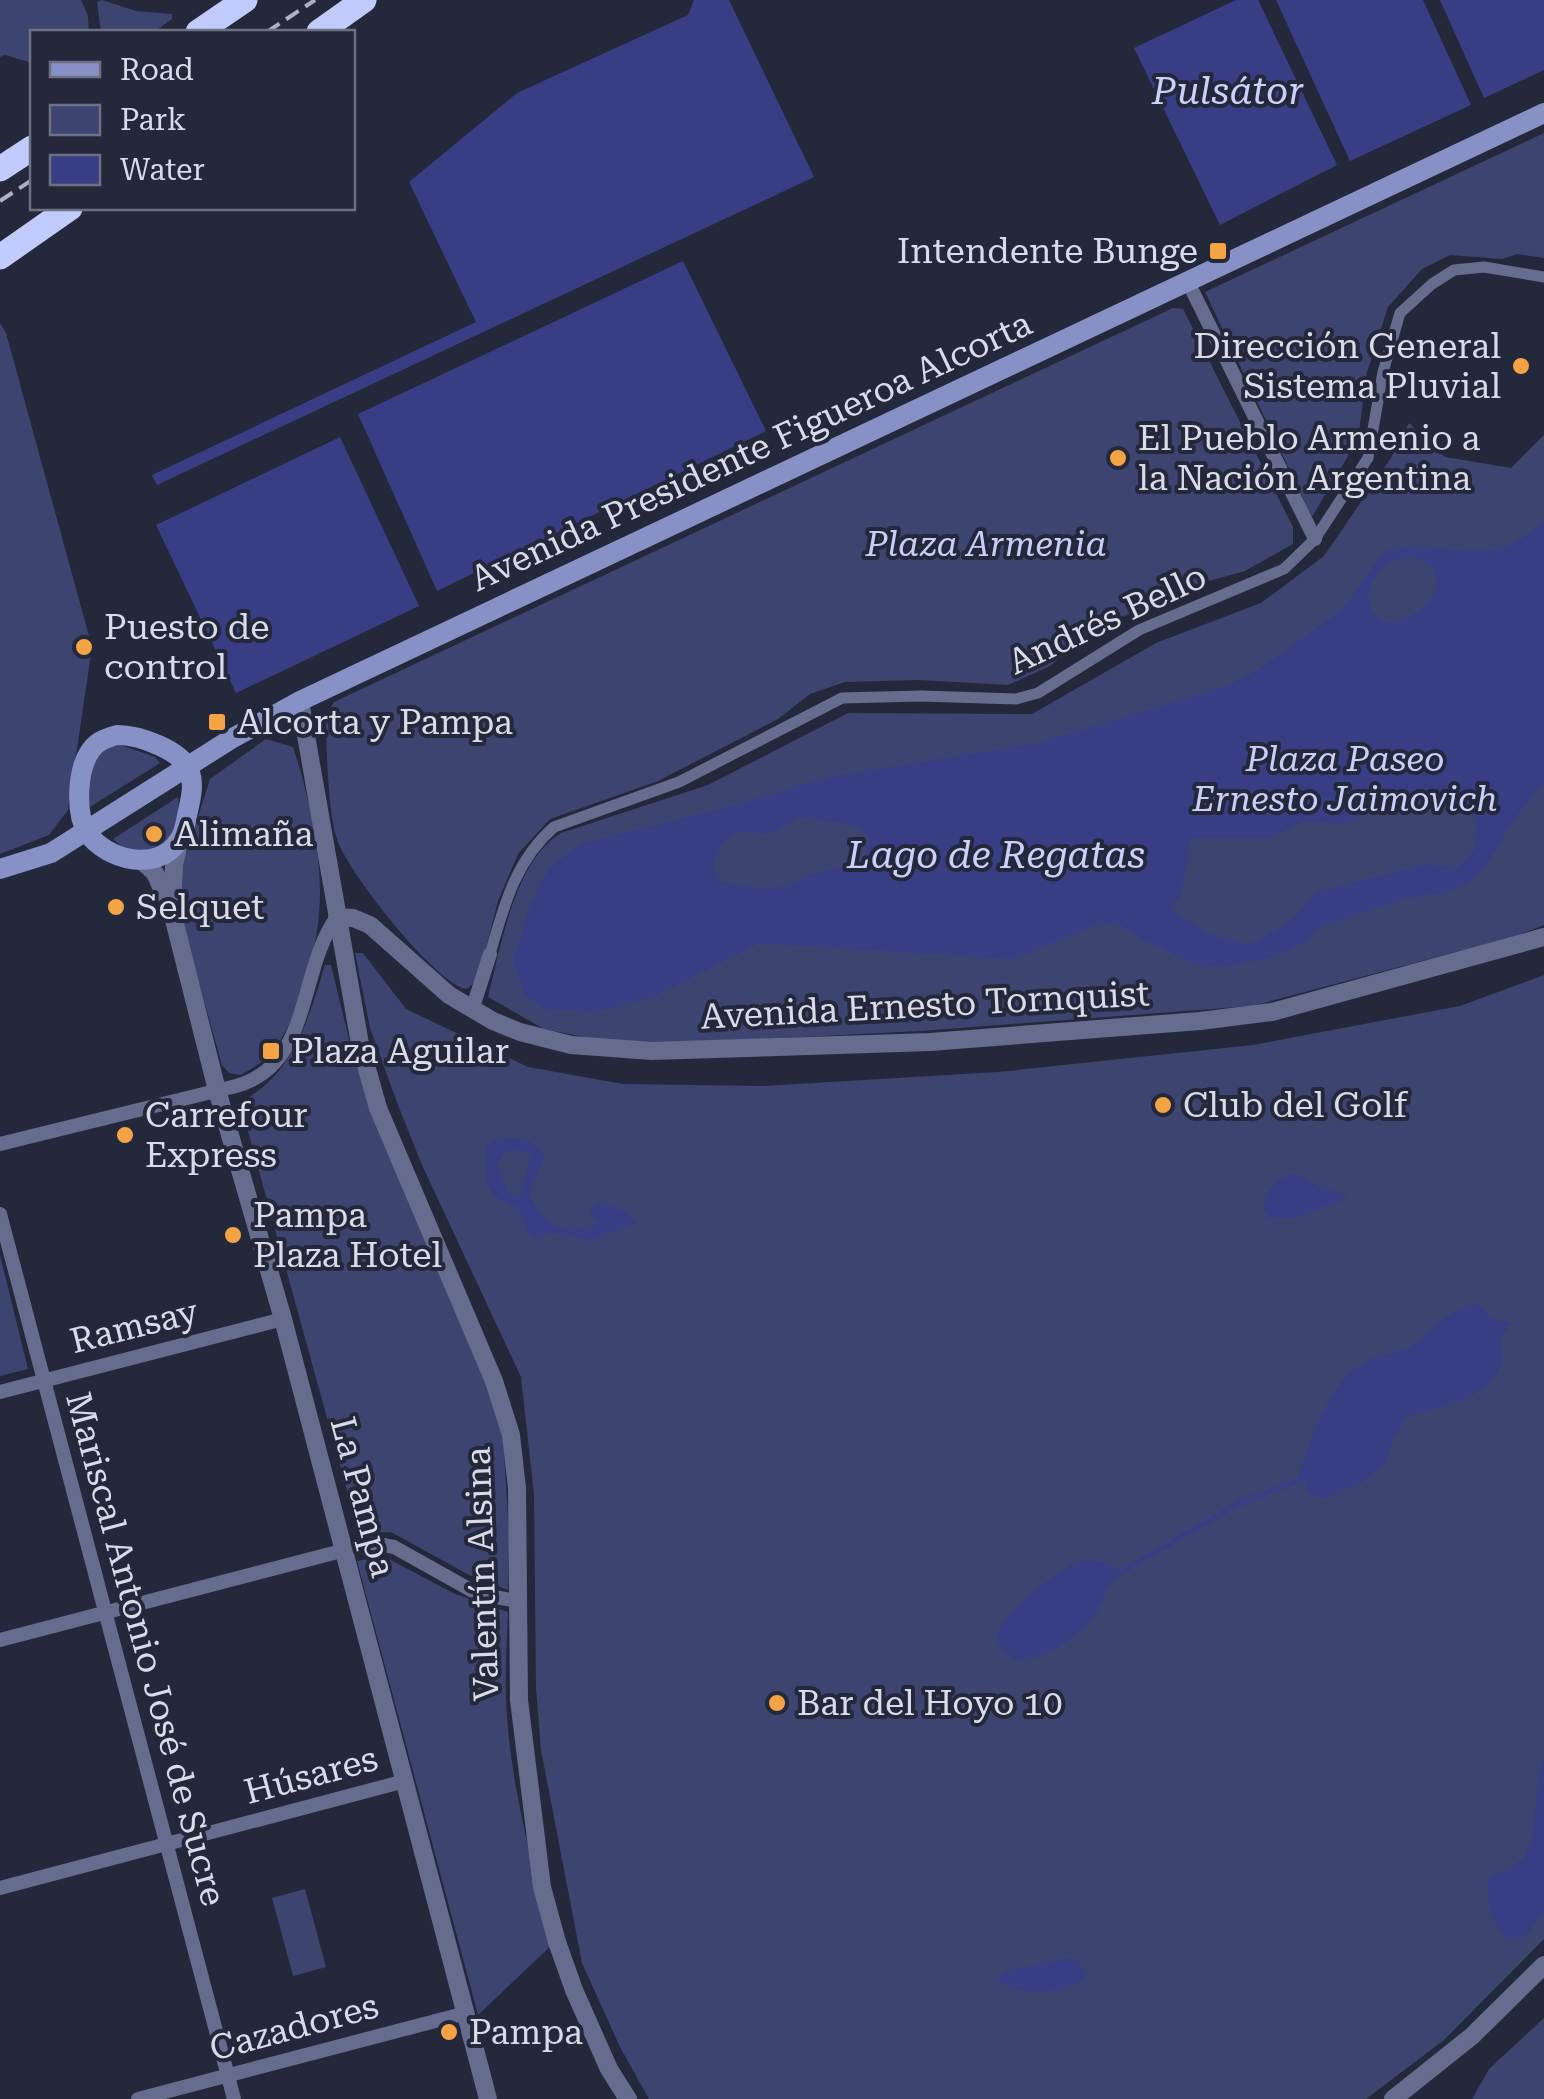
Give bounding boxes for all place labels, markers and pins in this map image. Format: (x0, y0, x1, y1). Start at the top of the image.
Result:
place label: Intendente Bunge (897, 231, 1198, 272)
marker: Intendente Bunge (1207, 240, 1229, 262)
place label: Dirección General Sistema Pluvial (1193, 326, 1501, 407)
marker: Dirección General Sistema Pluvial (1510, 355, 1532, 377)
place label: El Pueblo Armenio a la Nación Argentina (1138, 418, 1481, 499)
marker: El Pueblo Armenio a la Nación Argentina (1107, 447, 1129, 469)
place label: Puesto de control (104, 607, 269, 688)
marker: Puesto de control (73, 636, 95, 658)
place label: Alcorta y Pampa (237, 702, 513, 743)
marker: Alcorta y Pampa (206, 711, 228, 733)
place label: Alimaña (174, 814, 313, 855)
marker: Alimaña (143, 823, 165, 845)
place label: Selquet (136, 887, 264, 928)
marker: Selquet (105, 896, 127, 918)
place label: Plaza Aguilar (291, 1031, 509, 1072)
marker: Plaza Aguilar (260, 1040, 282, 1062)
place label: Club del Golf (1183, 1085, 1408, 1126)
marker: Club del Golf (1152, 1094, 1174, 1116)
place label: Carrefour Express (145, 1095, 308, 1176)
marker: Carrefour Express (114, 1124, 136, 1146)
place label: Pampa Plaza Hotel (253, 1195, 442, 1276)
marker: Pampa Plaza Hotel (222, 1224, 244, 1246)
place label: Bar del Hoyo 10 (797, 1683, 1063, 1724)
marker: Bar del Hoyo 10 (766, 1692, 788, 1714)
place label: Pampa (469, 2012, 583, 2053)
marker: Pampa (438, 2021, 460, 2043)

